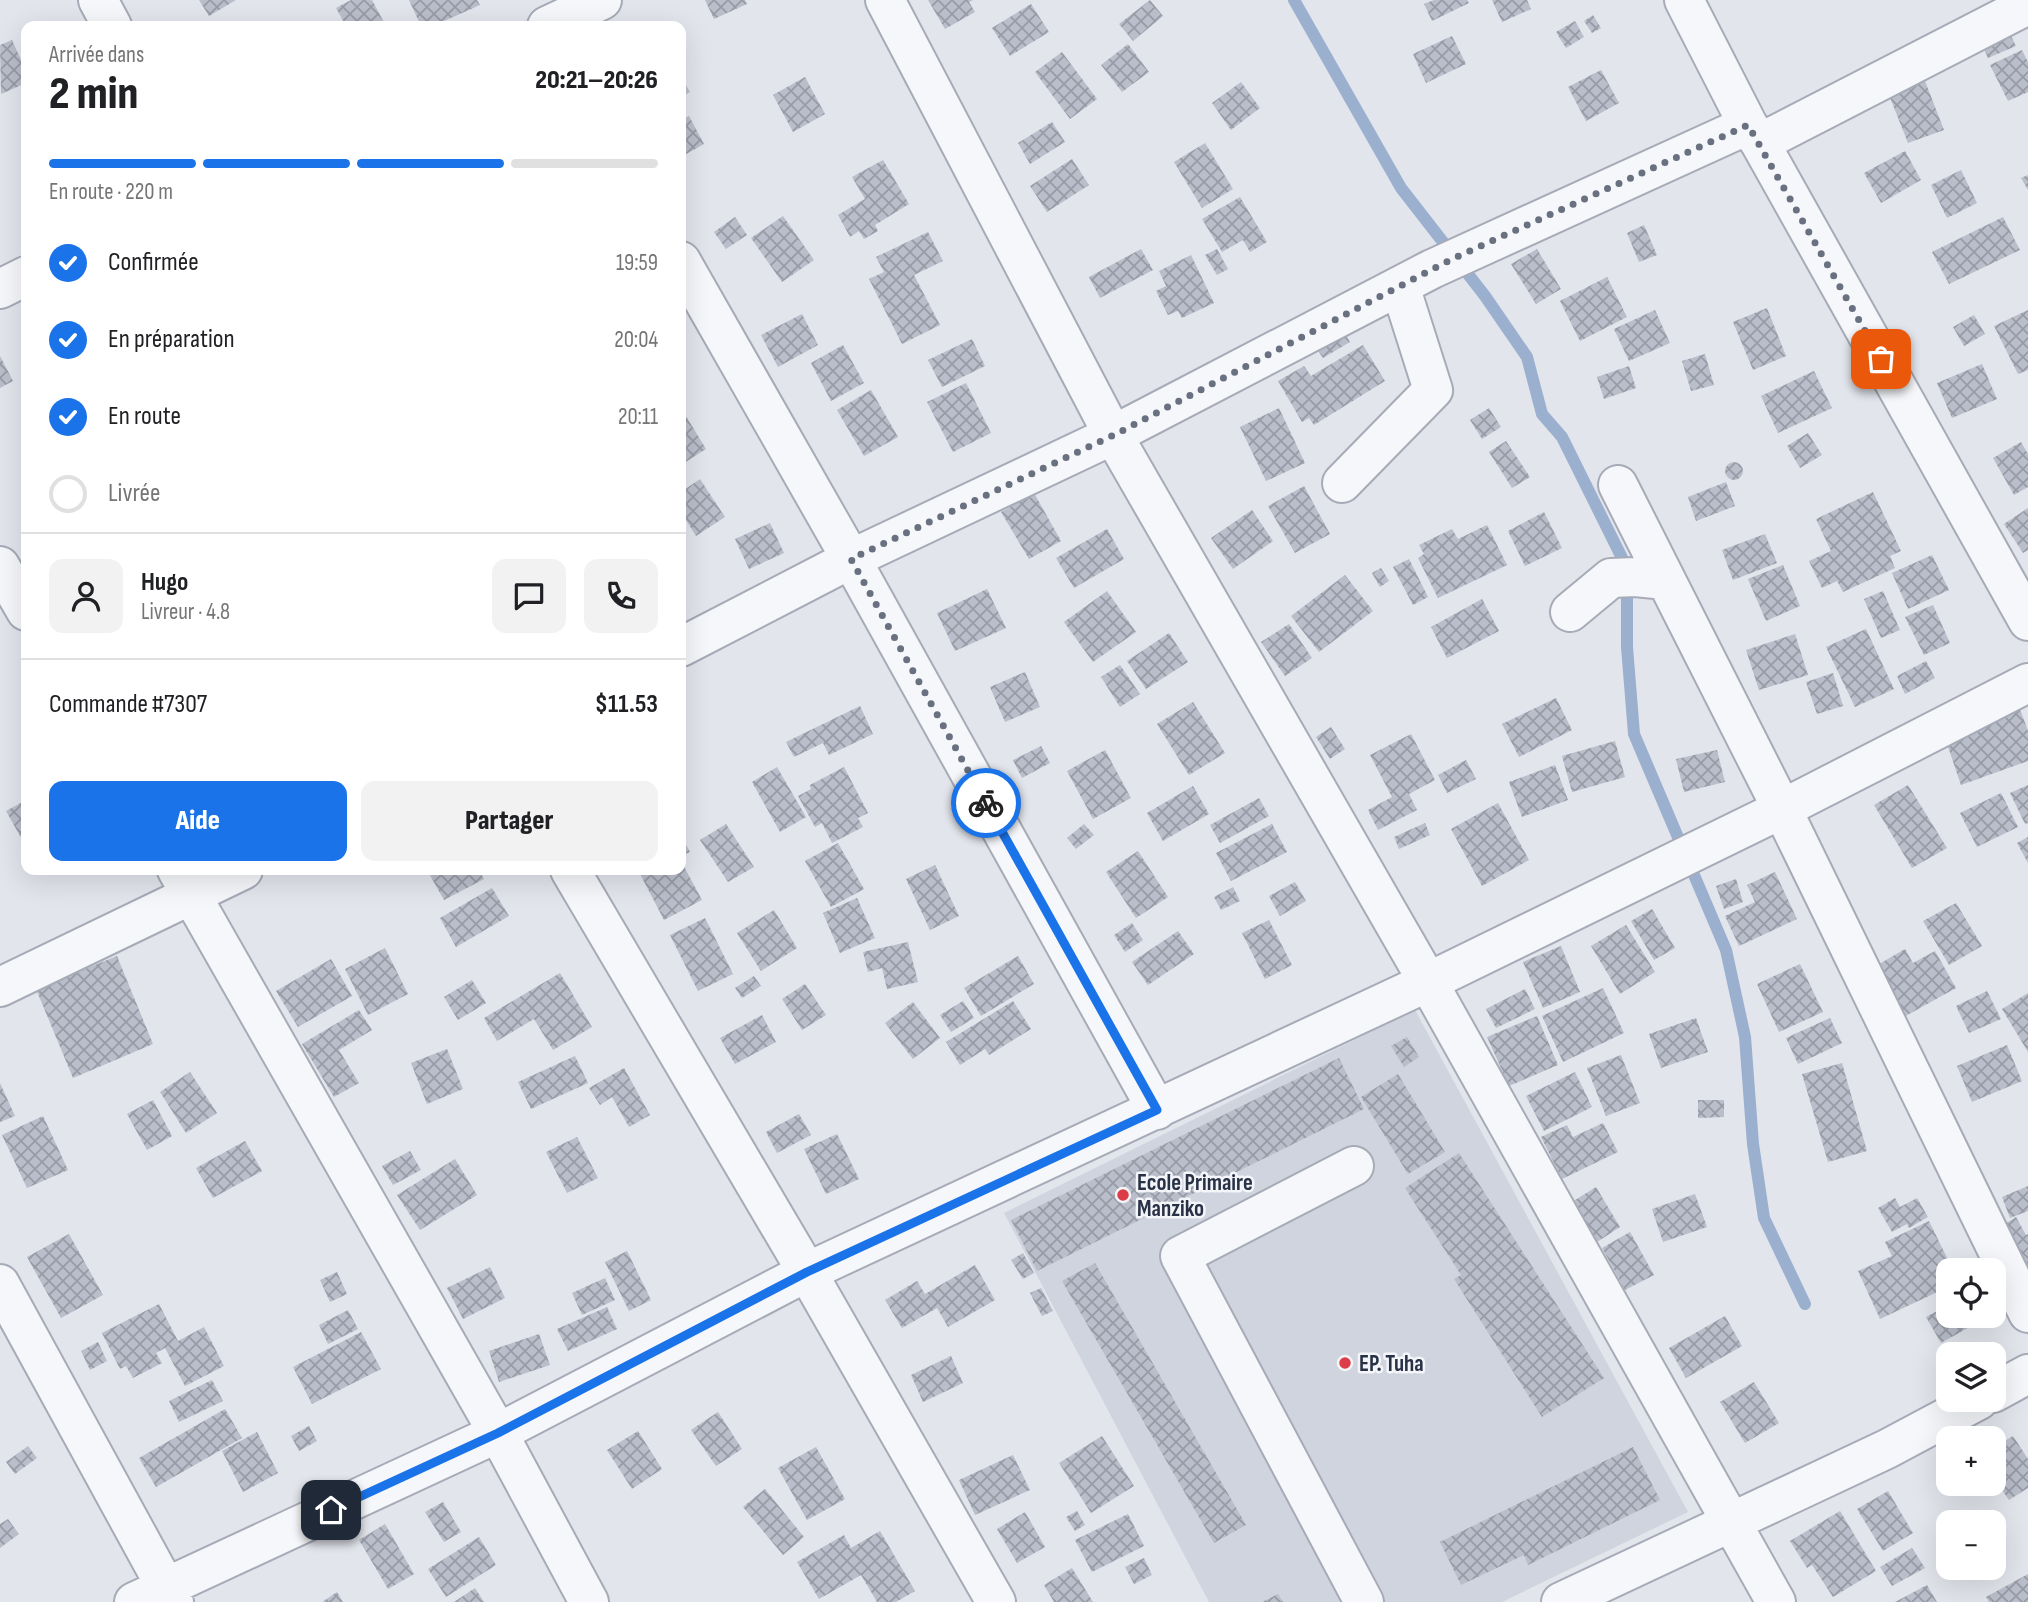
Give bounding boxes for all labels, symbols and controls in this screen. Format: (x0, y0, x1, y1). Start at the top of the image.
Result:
text: Arrivée dans (49, 41, 144, 69)
text: 20:21–20:26 (535, 65, 658, 96)
text: 2 min (49, 67, 138, 122)
text: En route · 220 m (49, 178, 173, 206)
icon: check (49, 244, 87, 282)
text: Confirmée (108, 247, 199, 278)
text: 19:59 (616, 249, 658, 277)
icon: check (49, 321, 87, 359)
text: En préparation (108, 324, 235, 355)
text: 20:04 (614, 326, 658, 354)
pin (1851, 329, 1911, 389)
icon: bag (1862, 340, 1900, 378)
icon: check (49, 398, 87, 436)
text: En route (108, 401, 181, 432)
text: 20:11 (618, 403, 658, 431)
text: Livrée (108, 478, 160, 509)
button: person (49, 559, 123, 633)
button: chat (492, 559, 566, 633)
button: phone (584, 559, 658, 633)
text: Hugo (141, 567, 188, 598)
text: Livreur · 4.8 (141, 598, 230, 626)
text: Commande #7307 (49, 689, 207, 720)
text: $11.53 (595, 689, 658, 720)
courier (951, 768, 1021, 838)
button: Aide (49, 781, 347, 861)
button: Partager (361, 781, 658, 861)
icon: bike (967, 784, 1005, 822)
place label: Ecole Primaire Manziko (1137, 1169, 1253, 1223)
marker: Ecole Primaire Manziko (1115, 1187, 1131, 1203)
map controls (1936, 1258, 2006, 1580)
button: locate (1936, 1258, 2006, 1328)
button: layers (1936, 1342, 2006, 1412)
place label: EP. Tuha (1359, 1350, 1424, 1378)
marker: EP. Tuha (1337, 1355, 1353, 1371)
button: + (1936, 1426, 2006, 1496)
pin (301, 1480, 361, 1540)
icon: home (312, 1491, 350, 1529)
button: − (1936, 1510, 2006, 1580)

